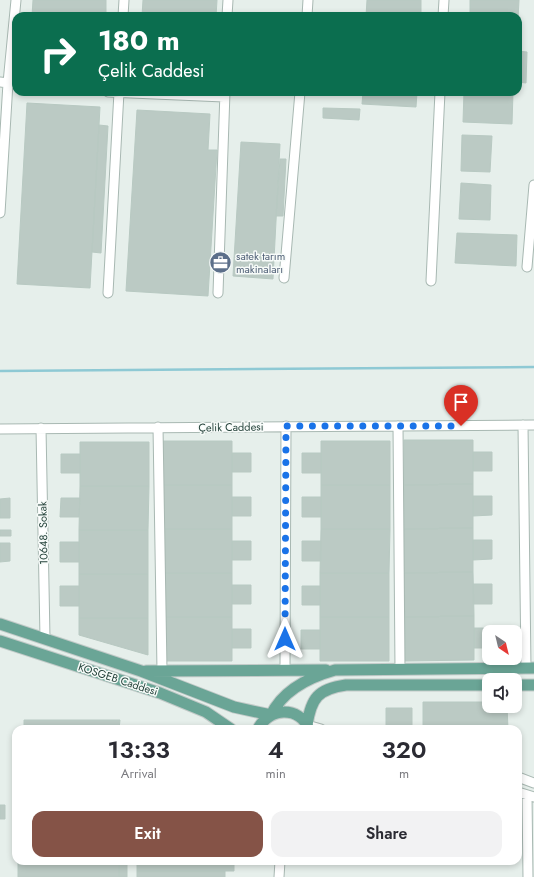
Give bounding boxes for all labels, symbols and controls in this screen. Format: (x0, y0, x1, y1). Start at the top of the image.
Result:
text: 180 m (98, 20, 180, 61)
icon: right (32, 28, 84, 80)
text: Çelik Caddesi (98, 58, 204, 84)
place label: satek tarım makinaları (236, 248, 285, 277)
office icon: satek tarım makinaları (207, 249, 233, 275)
pin (444, 385, 478, 426)
icon: arrive (450, 391, 472, 413)
street label: Çelik Caddesi (198, 418, 264, 436)
street label: 10648. Sokak (34, 501, 52, 565)
position arrow (264, 618, 306, 660)
north arrow (482, 625, 522, 665)
map controls (482, 625, 522, 713)
street label: KOSGEB Caddesi (76, 659, 160, 699)
button: sound (482, 673, 522, 713)
text: 13:33 (108, 732, 170, 767)
text: 4 (268, 732, 284, 767)
text: 320 (382, 732, 426, 767)
text: Arrival (121, 764, 157, 783)
text: min (266, 764, 286, 783)
text: m (399, 764, 409, 783)
button: Exit (32, 811, 263, 857)
button: Share (271, 811, 502, 857)

